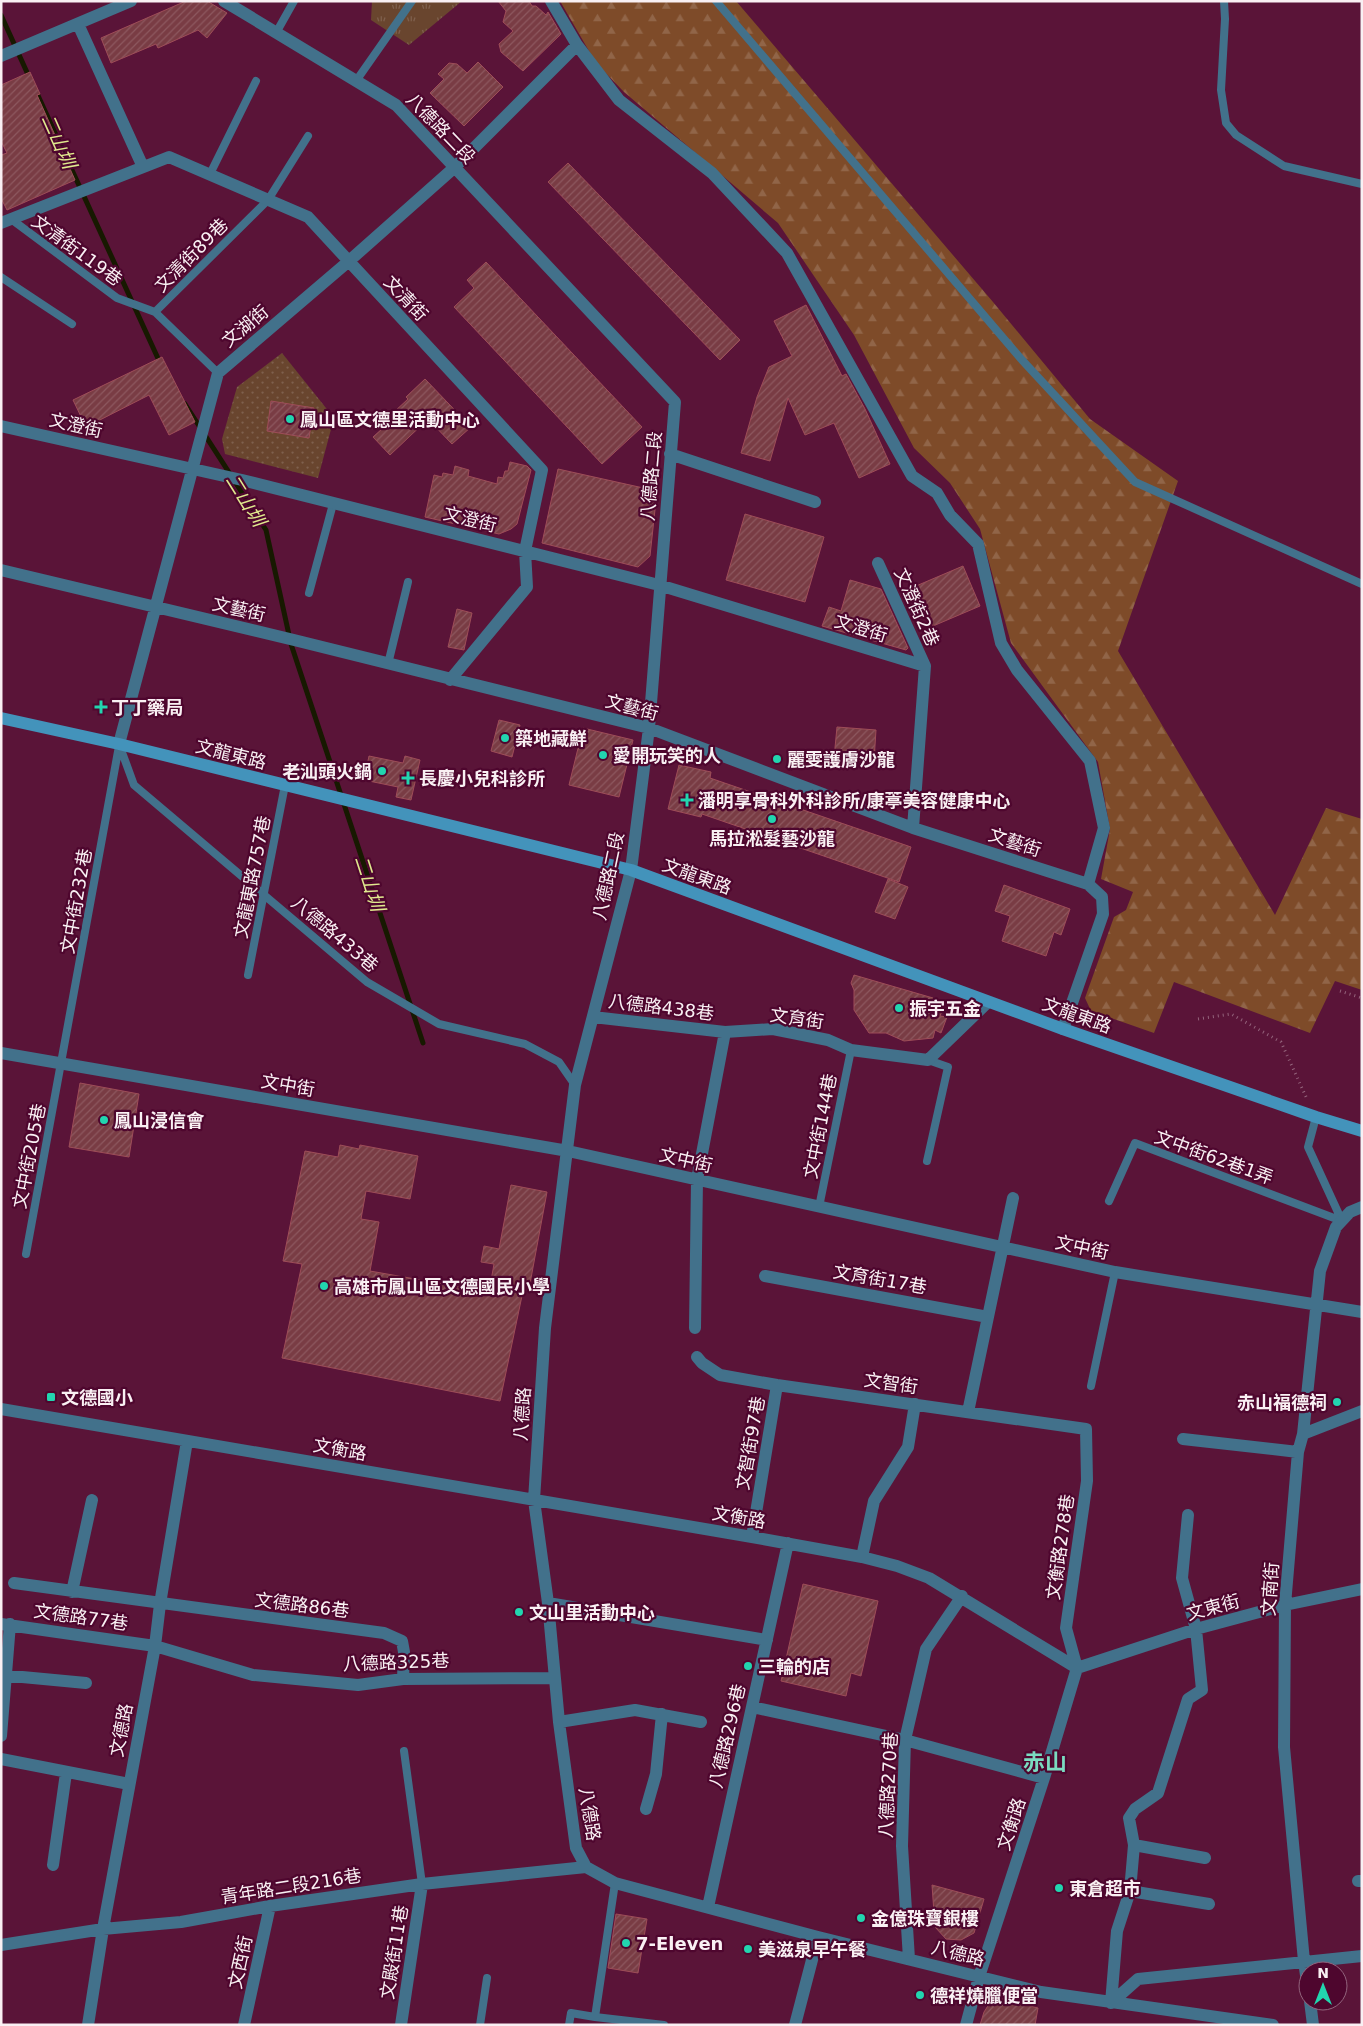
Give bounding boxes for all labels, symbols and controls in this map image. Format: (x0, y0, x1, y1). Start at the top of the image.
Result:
street label: 八德路二段 (402, 88, 480, 168)
water label: 二山圳 (37, 110, 82, 174)
street label: 文清街119巷 (28, 210, 126, 290)
street label: 文清街89巷 (150, 214, 232, 296)
street label: 文清街 (380, 271, 432, 325)
street label: 文湖街 (218, 301, 272, 351)
street label: 文澄街 (47, 409, 105, 441)
place label: 鳳山區文德里活動中心 (300, 409, 480, 430)
marker: 鳳山區文德里活動中心 (284, 413, 296, 425)
street label: 八德路二段 (637, 430, 665, 522)
water label: 二山圳 (222, 470, 272, 533)
street label: 文澄街 (441, 502, 499, 536)
street label: 文澄街2巷 (890, 565, 944, 649)
street label: 文藝街 (210, 593, 268, 625)
street label: 文澄街 (832, 610, 890, 646)
street label: 文藝街 (603, 690, 661, 724)
place label: 丁丁藥局 (111, 697, 183, 718)
marker: 丁丁藥局 (95, 701, 107, 713)
place label: 築地藏鮮 (515, 728, 587, 749)
marker: 築地藏鮮 (499, 732, 511, 744)
street label: 文龍東路 (194, 735, 268, 773)
place label: 愛開玩笑的人 (613, 745, 721, 766)
marker: 愛開玩笑的人 (597, 749, 609, 761)
place label: 麗雯護膚沙龍 (787, 749, 895, 770)
marker: 麗雯護膚沙龍 (771, 753, 783, 765)
place label: 老汕頭火鍋 (282, 761, 372, 782)
marker: 老汕頭火鍋 (376, 765, 388, 777)
place label: 長慶小兒科診所 (419, 768, 545, 789)
marker: 長慶小兒科診所 (401, 771, 415, 785)
place label: 潘明享骨科外科診所/康葶美容健康中心 (698, 790, 1011, 811)
marker: 潘明享骨科外科診所/康葶美容健康中心 (680, 793, 694, 807)
marker: 馬拉淞髮藝沙龍 (766, 813, 778, 825)
street label: 文龍東路757巷 (230, 814, 274, 940)
street label: 文藝街 (986, 824, 1044, 860)
place label: 馬拉淞髮藝沙龍 (709, 828, 835, 849)
street label: 八德路二段 (588, 830, 628, 922)
street label: 文中街232巷 (56, 847, 96, 955)
water label: 二山圳 (351, 852, 390, 916)
street label: 文龍東路 (660, 854, 734, 898)
street label: 八德路433巷 (288, 892, 382, 976)
street label: 八德路438巷 (607, 990, 715, 1024)
street label: 文龍東路 (1040, 993, 1114, 1037)
place label: 振宇五金 (909, 998, 981, 1019)
marker: 振宇五金 (893, 1002, 905, 1014)
street label: 文育街 (769, 1004, 825, 1032)
street label: 文中街 (260, 1070, 316, 1100)
street label: 文中街144巷 (800, 1072, 840, 1180)
street label: 文中街205巷 (9, 1102, 49, 1210)
place label: 鳳山浸信會 (114, 1110, 205, 1131)
marker: 鳳山浸信會 (98, 1114, 110, 1126)
street label: 文中街62巷1弄 (1152, 1126, 1276, 1188)
street label: 文中街 (657, 1144, 715, 1176)
street label: 文中街 (1053, 1231, 1111, 1263)
street label: 文育街17巷 (831, 1260, 929, 1298)
place label: 高雄市鳳山區文德國民小學 (334, 1276, 550, 1297)
marker: 高雄市鳳山區文德國民小學 (318, 1280, 330, 1292)
street label: 文智街 (863, 1369, 919, 1397)
street label: 八德路 (510, 1386, 534, 1442)
place label: 文德國小 (61, 1387, 133, 1408)
marker: 文德國小 (45, 1391, 57, 1403)
place label: 赤山福德祠 (1237, 1392, 1327, 1413)
street label: 文智街97巷 (731, 1394, 769, 1492)
marker: 赤山福德祠 (1331, 1396, 1343, 1408)
street label: 文衡路 (312, 1434, 368, 1464)
street label: 文衡路278巷 (1042, 1493, 1078, 1601)
street label: 文衡路 (711, 1502, 767, 1532)
street label: 文南街 (1258, 1561, 1282, 1617)
street label: 文德路86巷 (254, 1589, 350, 1621)
street label: 文東街 (1184, 1590, 1242, 1624)
street label: 文德路77巷 (33, 1600, 129, 1634)
place label: 文山里活動中心 (529, 1602, 655, 1623)
marker: 文山里活動中心 (513, 1606, 525, 1618)
street label: 八德路325巷 (342, 1650, 450, 1674)
place label: 三輪的店 (758, 1656, 830, 1677)
marker: 三輪的店 (742, 1660, 754, 1672)
street label: 八德路296巷 (705, 1682, 749, 1790)
street label: 文德路 (106, 1701, 136, 1759)
street label: 八德路270巷 (875, 1731, 901, 1839)
district label: 赤山 (1023, 1750, 1067, 1775)
street label: 八德路 (575, 1786, 605, 1842)
street label: 文衡路 (993, 1795, 1029, 1853)
street label: 青年路二段216巷 (219, 1864, 363, 1908)
place label: 東倉超市 (1069, 1878, 1141, 1899)
marker: 東倉超市 (1053, 1882, 1065, 1894)
street label: 文殿街11巷 (376, 1903, 412, 2001)
place label: 金億珠寶銀樓 (871, 1908, 979, 1929)
marker: 金億珠寶銀樓 (855, 1912, 867, 1924)
street label: 文西街 (224, 1933, 256, 1991)
place label: 7-Eleven (636, 1933, 723, 1954)
street label: 八德路 (929, 1936, 987, 1970)
marker: 7-Eleven (620, 1937, 632, 1949)
place label: 美滋泉早午餐 (758, 1939, 866, 1960)
marker: 美滋泉早午餐 (742, 1943, 754, 1955)
north arrow (1298, 1961, 1348, 2011)
text: N (1317, 1965, 1329, 1981)
place label: 德祥燒臘便當 (930, 1985, 1038, 2006)
marker: 德祥燒臘便當 (914, 1989, 926, 2001)

